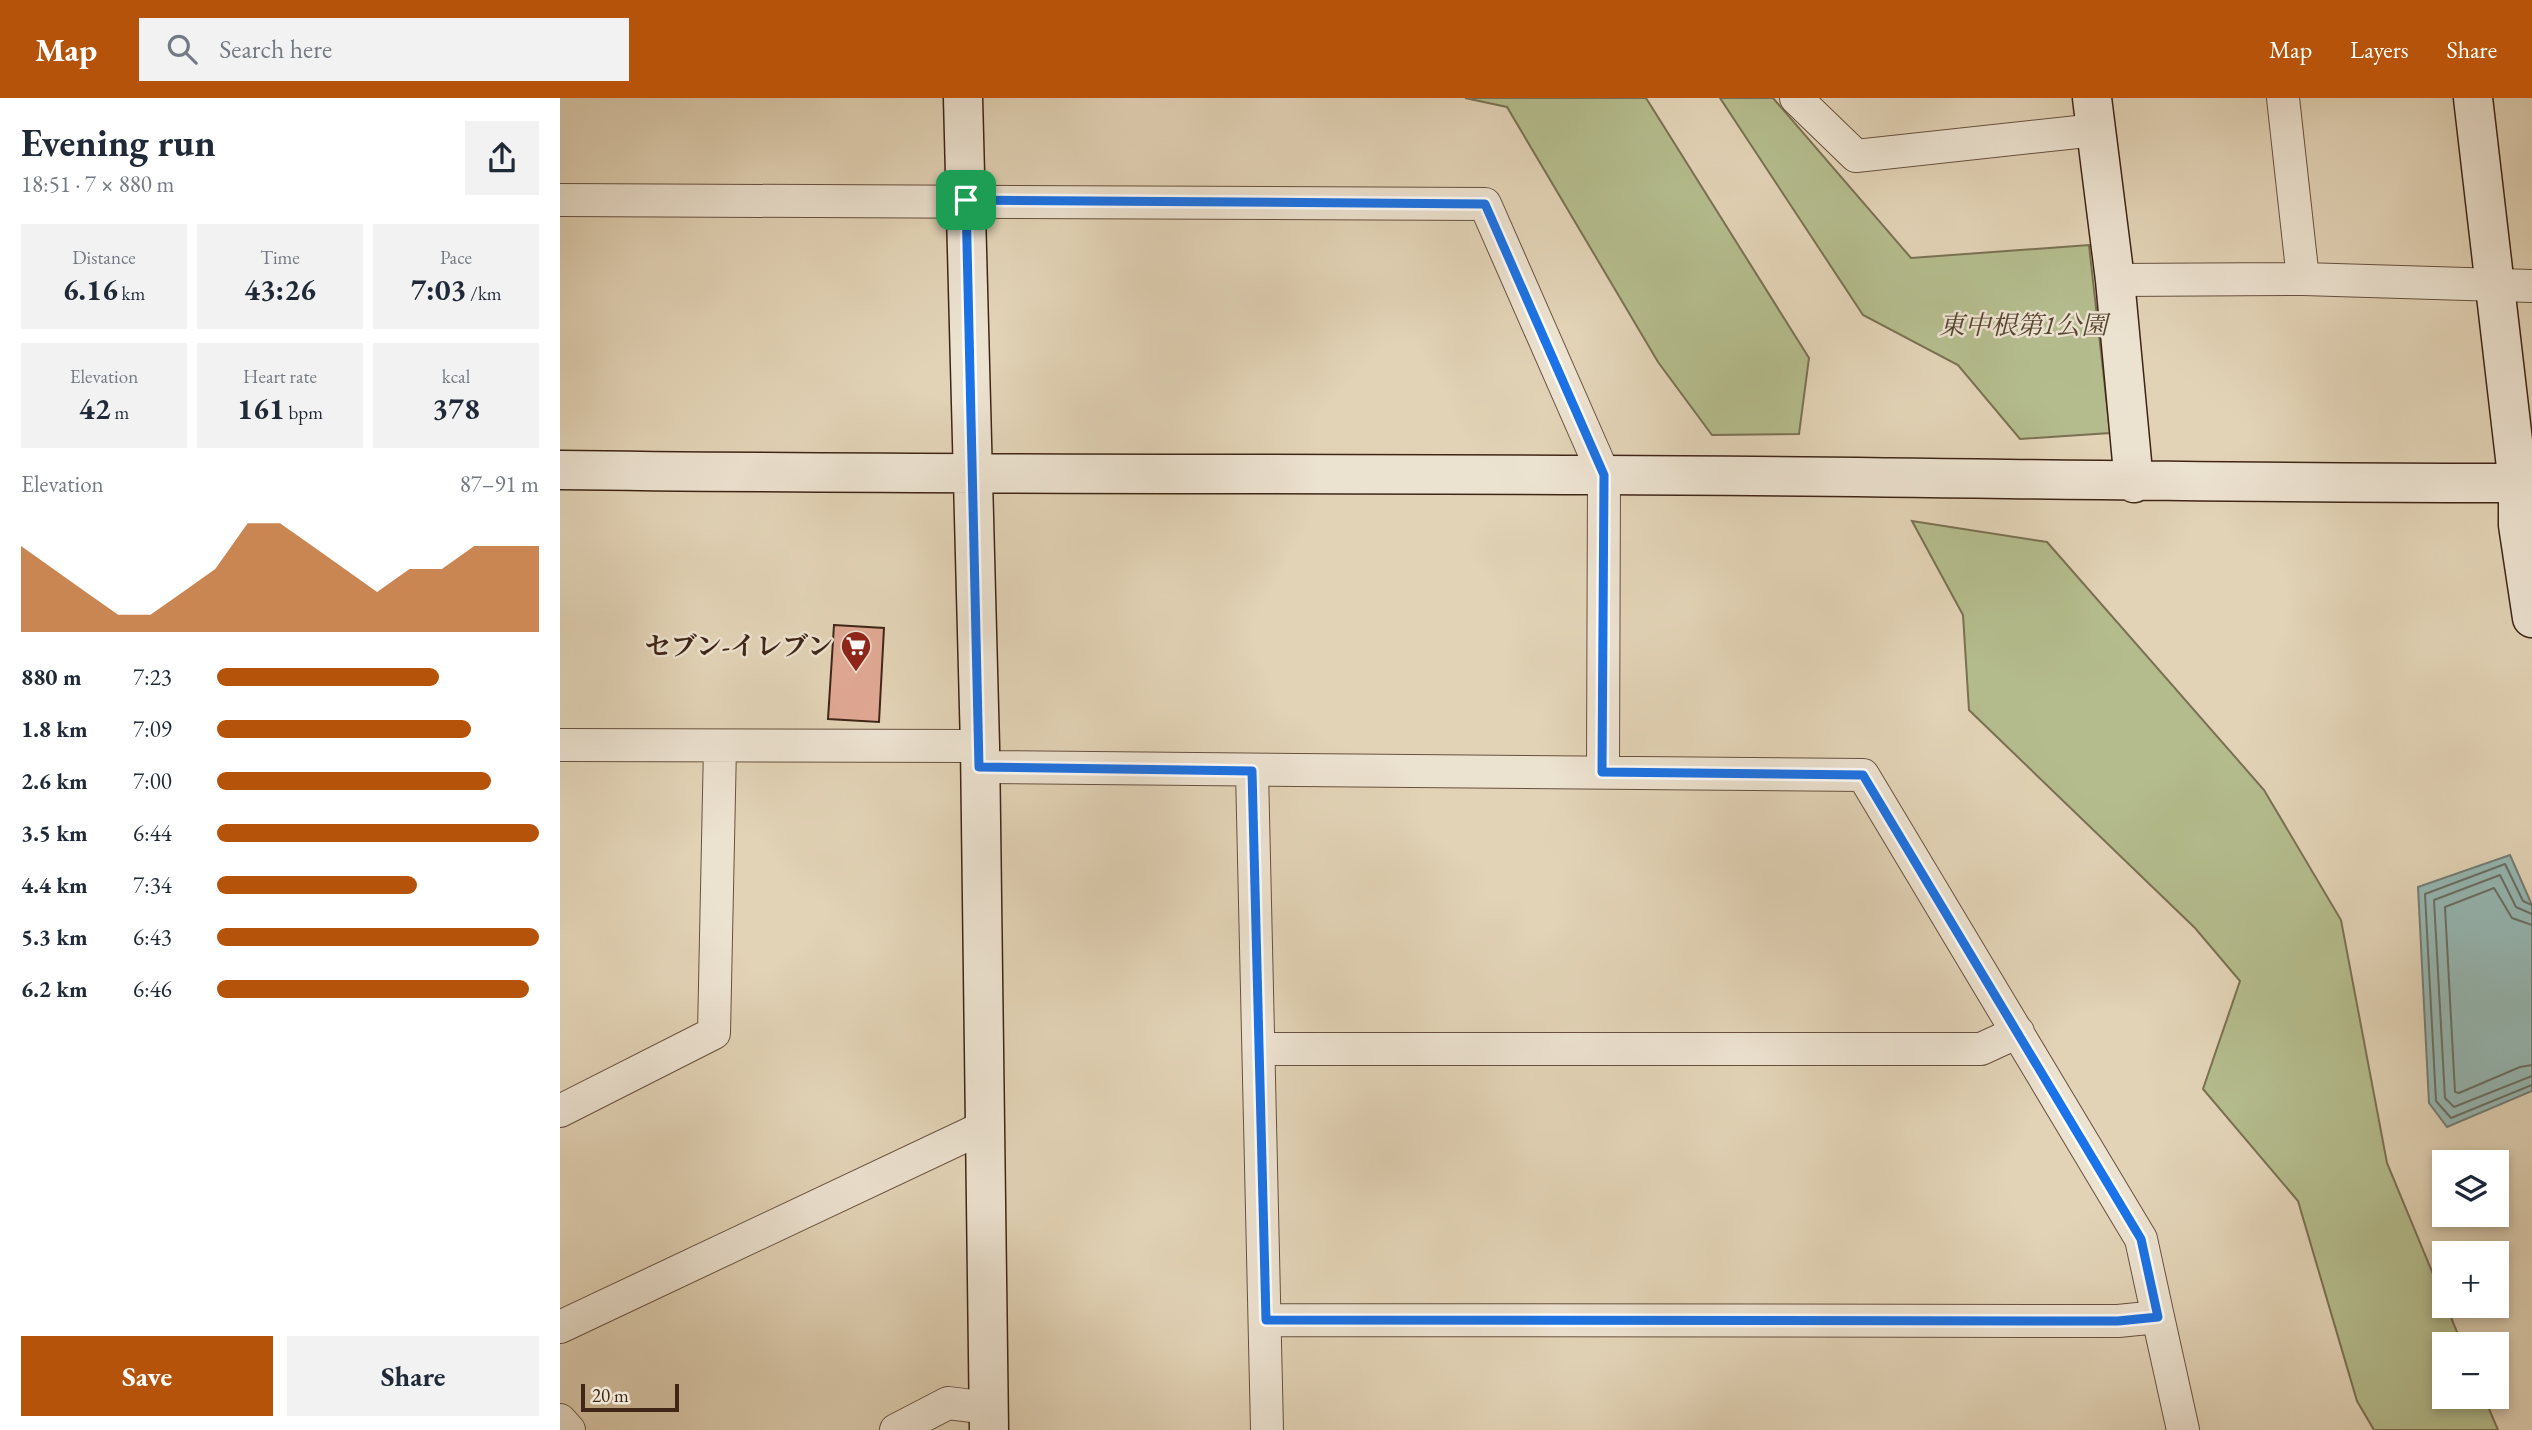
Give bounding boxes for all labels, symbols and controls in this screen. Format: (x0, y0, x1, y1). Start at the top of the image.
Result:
search box (139, 18, 629, 81)
text: Map (35, 28, 97, 71)
icon: search (163, 30, 201, 68)
text: Search here (219, 32, 332, 66)
text: Map (2269, 34, 2312, 65)
text: Layers (2350, 34, 2409, 65)
text: Share (2447, 34, 2497, 65)
text: Evening run (21, 118, 216, 167)
button: share (465, 121, 539, 195)
text: 18:51 · 7 × 880 m (21, 169, 174, 199)
pin (936, 170, 996, 230)
icon: arrive (947, 181, 985, 219)
text: Distance (72, 245, 136, 270)
text: Time (260, 245, 300, 270)
text: Pace (440, 245, 472, 270)
text: 6.16 (63, 270, 118, 309)
text: 43:26 (244, 270, 316, 309)
text: 7:03 (410, 270, 467, 309)
text: km (118, 281, 145, 306)
text: /km (467, 281, 502, 306)
park label: 東中根第1公園 (1939, 308, 2111, 342)
text: Elevation (70, 364, 138, 389)
text: Heart rate (243, 364, 317, 389)
text: kcal (442, 364, 470, 389)
text: 42 (79, 389, 111, 428)
text: 161 (237, 389, 285, 428)
text: 378 (432, 389, 480, 428)
text: m (111, 400, 129, 425)
text: bpm (285, 400, 323, 425)
text: Elevation (21, 469, 104, 499)
text: 87–91 m (460, 469, 539, 499)
place label: セブン-イレブン (645, 629, 833, 663)
supermarket icon: セブン-イレブン (839, 629, 873, 673)
text: 880 m (21, 662, 82, 692)
text: 7:23 (133, 662, 172, 692)
text: 1.8 km (21, 714, 88, 744)
text: 7:09 (133, 714, 172, 744)
text: 2.6 km (21, 766, 88, 796)
text: 7:00 (133, 766, 172, 796)
text: 3.5 km (21, 818, 88, 848)
text: 6:44 (133, 818, 172, 848)
text: 4.4 km (21, 870, 88, 900)
text: 7:34 (133, 870, 172, 900)
text: 5.3 km (21, 922, 88, 952)
text: 6:43 (133, 922, 172, 952)
text: 6.2 km (21, 974, 88, 1004)
text: 6:46 (133, 974, 172, 1004)
map controls (2432, 1150, 2509, 1409)
button: layers (2432, 1150, 2509, 1227)
button: + (2432, 1241, 2509, 1318)
button: − (2432, 1332, 2509, 1409)
button: Save (21, 1336, 273, 1416)
button: Share (287, 1336, 539, 1416)
scale bar (581, 1381, 679, 1413)
text: 20 m (592, 1383, 629, 1408)

